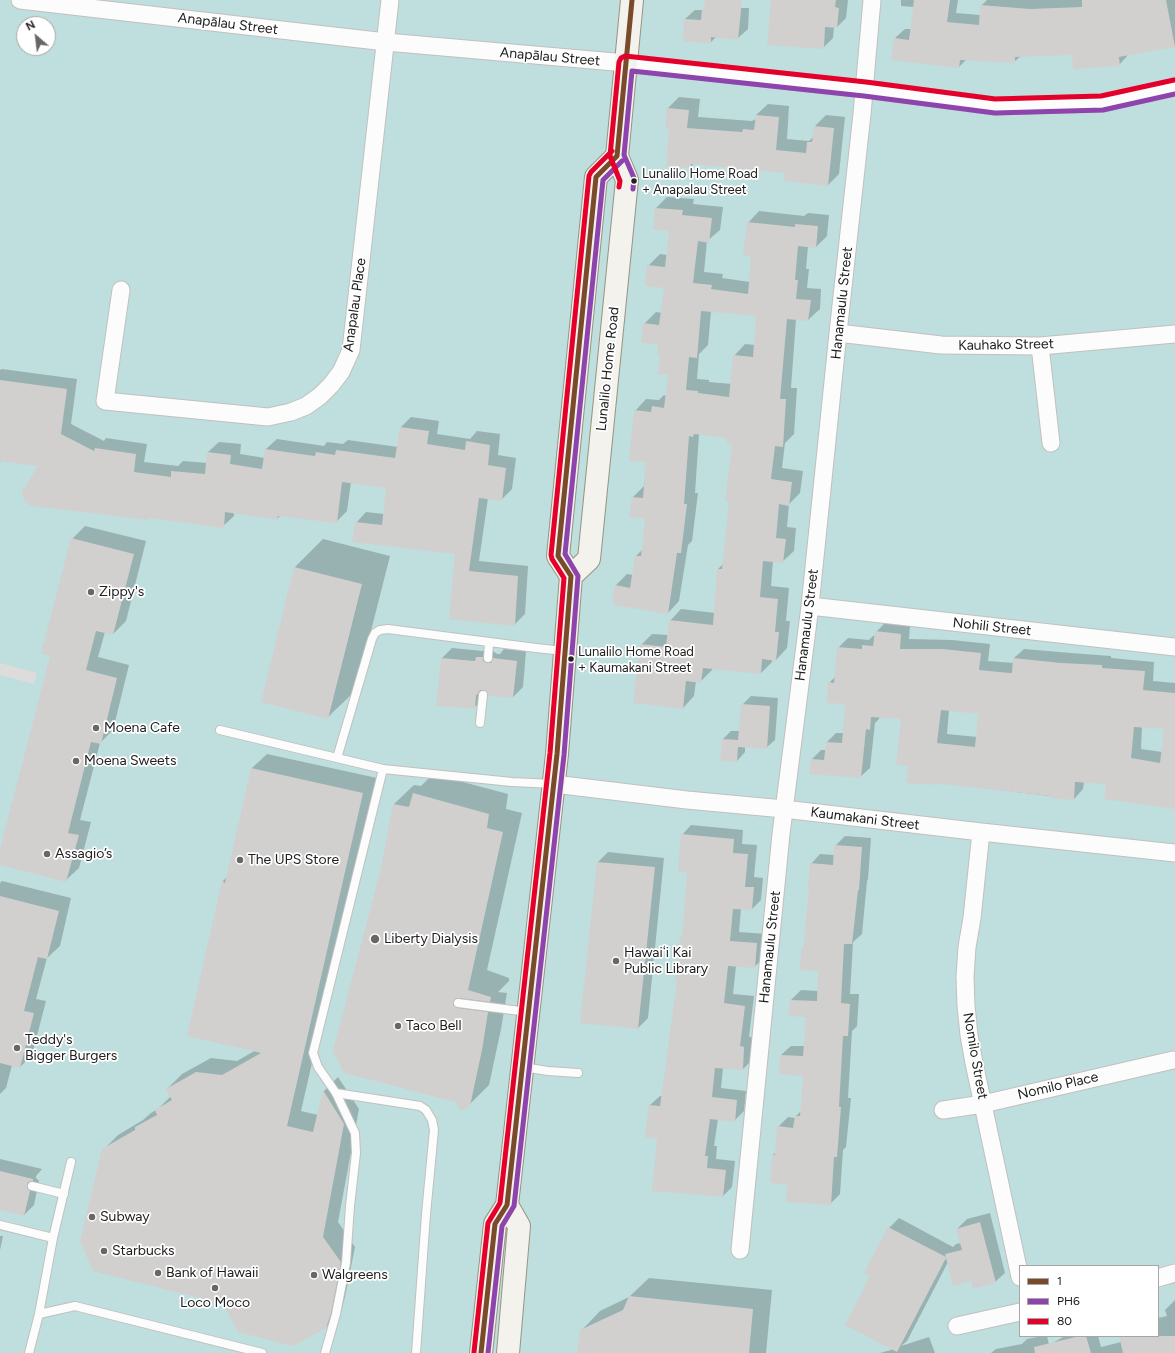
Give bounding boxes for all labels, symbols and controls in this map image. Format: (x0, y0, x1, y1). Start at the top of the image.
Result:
street label: Anapālau Street (177, 10, 279, 38)
north arrow (16, 16, 56, 56)
text: N (24, 18, 37, 34)
street label: Anapālau Street (499, 44, 601, 70)
place label: Lunalilo Home Road + Anapalau Street (642, 166, 758, 197)
marker: Lunalilo Home Road + Anapalau Street (629, 176, 639, 186)
street label: Hanamaulu Street (828, 246, 856, 360)
street label: Anapalau Place (340, 257, 370, 353)
street label: Lunalilo Home Road (593, 306, 623, 432)
street label: Kauhako Street (958, 336, 1054, 354)
street label: Hanamaulu Street (792, 568, 822, 682)
place label: Zippy's (99, 584, 144, 600)
marker: Zippy's (86, 587, 96, 597)
street label: Nohili Street (952, 615, 1032, 639)
place label: Lunalilo Home Road + Kaumakani Street (578, 644, 694, 675)
marker: Lunalilo Home Road + Kaumakani Street (566, 654, 576, 664)
place label: Moena Cafe (104, 720, 180, 736)
marker: Moena Cafe (91, 723, 101, 733)
place label: Moena Sweets (84, 753, 177, 769)
marker: Moena Sweets (71, 756, 81, 766)
street label: Kaumakani Street (809, 804, 921, 834)
place label: Assagio’s (55, 846, 112, 862)
marker: Assagio’s (42, 849, 52, 859)
place label: The UPS Store (248, 852, 339, 868)
marker: The UPS Store (235, 855, 245, 865)
street label: Hanamaulu Street (756, 890, 784, 1004)
place label: Liberty Dialysis (384, 931, 478, 947)
marker: Liberty Dialysis (369, 933, 381, 945)
place label: Hawaiʻi Kai Public Library (624, 945, 708, 978)
marker: Hawaiʻi Kai Public Library (611, 956, 621, 966)
street label: Nomilo Street (959, 1011, 991, 1101)
place label: Taco Bell (406, 1018, 462, 1034)
marker: Taco Bell (393, 1021, 403, 1031)
place label: Teddy's Bigger Burgers (25, 1032, 117, 1064)
marker: Teddy's Bigger Burgers (12, 1043, 22, 1053)
street label: Nomilo Place (1016, 1069, 1100, 1103)
place label: Subway (100, 1209, 150, 1225)
marker: Subway (87, 1212, 97, 1222)
place label: Starbucks (112, 1243, 175, 1259)
marker: Starbucks (99, 1246, 109, 1256)
place label: Bank of Hawaii (166, 1265, 258, 1281)
legend (1019, 1265, 1159, 1337)
place label: Walgreens (322, 1267, 388, 1283)
marker: Bank of Hawaii (153, 1268, 163, 1278)
marker: Walgreens (309, 1270, 319, 1280)
text: 1 (1057, 1274, 1062, 1288)
marker: Loco Moco (210, 1283, 220, 1293)
text: PH6 (1057, 1294, 1080, 1308)
place label: Loco Moco (180, 1295, 250, 1311)
text: 80 (1057, 1314, 1072, 1328)

